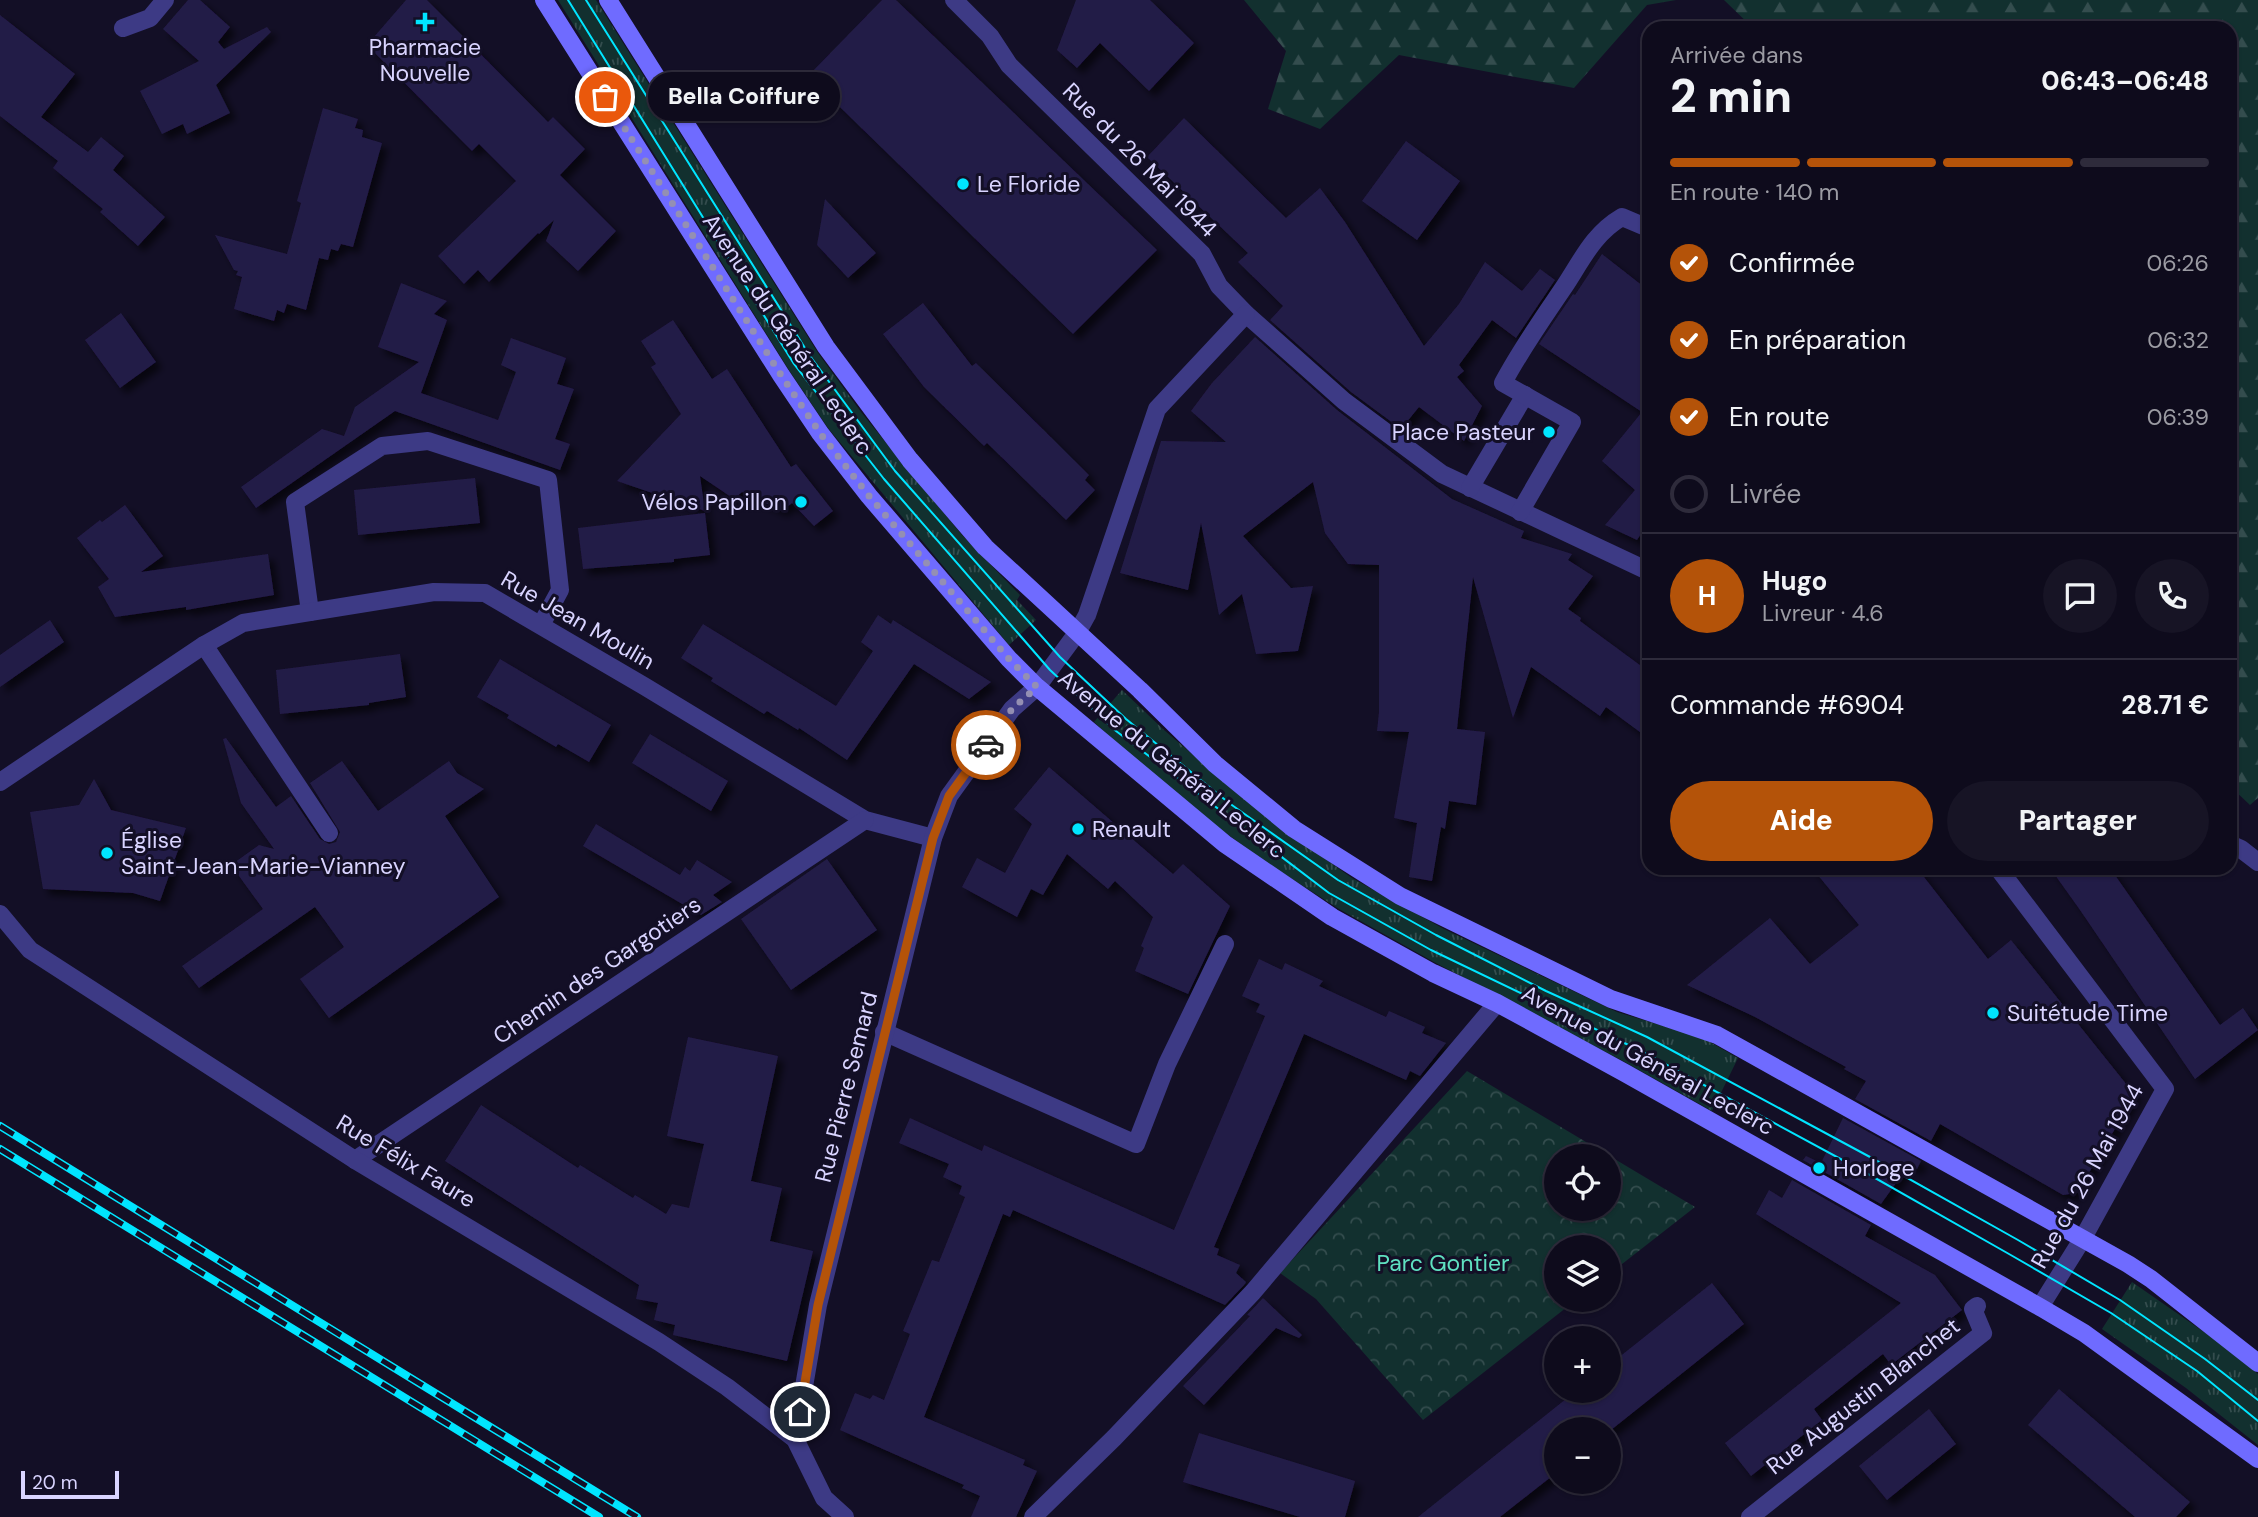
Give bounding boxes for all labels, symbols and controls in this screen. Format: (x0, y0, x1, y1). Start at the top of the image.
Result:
marker: Pharmacie Nouvelle (417, 14, 433, 30)
place label: Pharmacie Nouvelle (369, 32, 481, 88)
text: Arrivée dans (1670, 40, 1803, 70)
text: 06:43–06:48 (2041, 64, 2209, 98)
text: 2 min (1670, 66, 1792, 126)
pin (575, 67, 635, 127)
callout: Bella Coiffure (647, 72, 840, 122)
street label: Rue du 26 Mai 1944 (1056, 76, 1224, 244)
icon: bag (586, 78, 624, 116)
text: Bella Coiffure (668, 81, 820, 111)
place label: Le Floride (977, 169, 1080, 199)
marker: Le Floride (955, 176, 971, 192)
text: En route · 140 m (1670, 177, 1839, 207)
street label: Avenue du Général Leclerc (696, 208, 880, 460)
icon: check (1670, 244, 1708, 282)
text: Confirmée (1729, 246, 1855, 280)
text: 06:26 (2146, 248, 2209, 278)
icon: check (1670, 321, 1708, 359)
text: En préparation (1729, 323, 1906, 357)
text: 06:32 (2147, 325, 2209, 355)
icon: check (1670, 398, 1708, 436)
text: En route (1729, 400, 1830, 434)
text: 06:39 (2147, 402, 2209, 432)
place label: Place Pasteur (1392, 417, 1535, 447)
marker: Place Pasteur (1541, 424, 1557, 440)
text: Livrée (1729, 477, 1801, 511)
place label: Vélos Papillon (641, 487, 787, 517)
marker: Vélos Papillon (793, 494, 809, 510)
button: chat (2043, 559, 2117, 633)
button: phone (2135, 559, 2209, 633)
street label: Rue Jean Moulin (496, 564, 660, 676)
text: Hugo (1762, 564, 1827, 598)
text: H (1698, 579, 1716, 613)
text: Livreur · 4.6 (1762, 598, 1884, 628)
street label: Avenue du Général Leclerc (1052, 663, 1292, 865)
text: Commande #6904 (1670, 688, 1904, 722)
text: 28.71 € (2121, 688, 2209, 722)
courier (951, 710, 1021, 780)
icon: car (967, 726, 1005, 764)
button: Aide (1670, 781, 1933, 861)
button: Partager (1947, 781, 2209, 861)
place label: Renault (1092, 814, 1171, 844)
marker: Renault (1070, 821, 1086, 837)
place label: Église Saint-Jean-Marie-Vianney (121, 825, 406, 881)
marker: Église Saint-Jean-Marie-Vianney (99, 845, 115, 861)
street label: Chemin des Gargotiers (487, 889, 707, 1051)
street label: Avenue du Général Leclerc (1516, 978, 1780, 1142)
street label: Rue Pierre Semard (808, 988, 884, 1186)
place label: Suitétude Time (2007, 998, 2168, 1028)
marker: Suitétude Time (1985, 1005, 2001, 1021)
street label: Rue du 26 Mai 1944 (2024, 1078, 2150, 1274)
street label: Rue Félix Faure (331, 1108, 481, 1214)
map controls (1544, 1144, 1621, 1494)
button: locate (1544, 1144, 1621, 1221)
place label: Horloge (1833, 1153, 1915, 1183)
marker: Horloge (1811, 1160, 1827, 1176)
button: layers (1544, 1235, 1621, 1312)
park label: Parc Gontier (1376, 1248, 1510, 1278)
street label: Rue Augustin Blanchet (1760, 1311, 1966, 1481)
button: + (1544, 1326, 1621, 1403)
pin (770, 1382, 830, 1442)
icon: home (781, 1393, 819, 1431)
button: − (1544, 1417, 1621, 1494)
scale bar (21, 1468, 119, 1500)
text: 20 m (32, 1470, 78, 1495)

